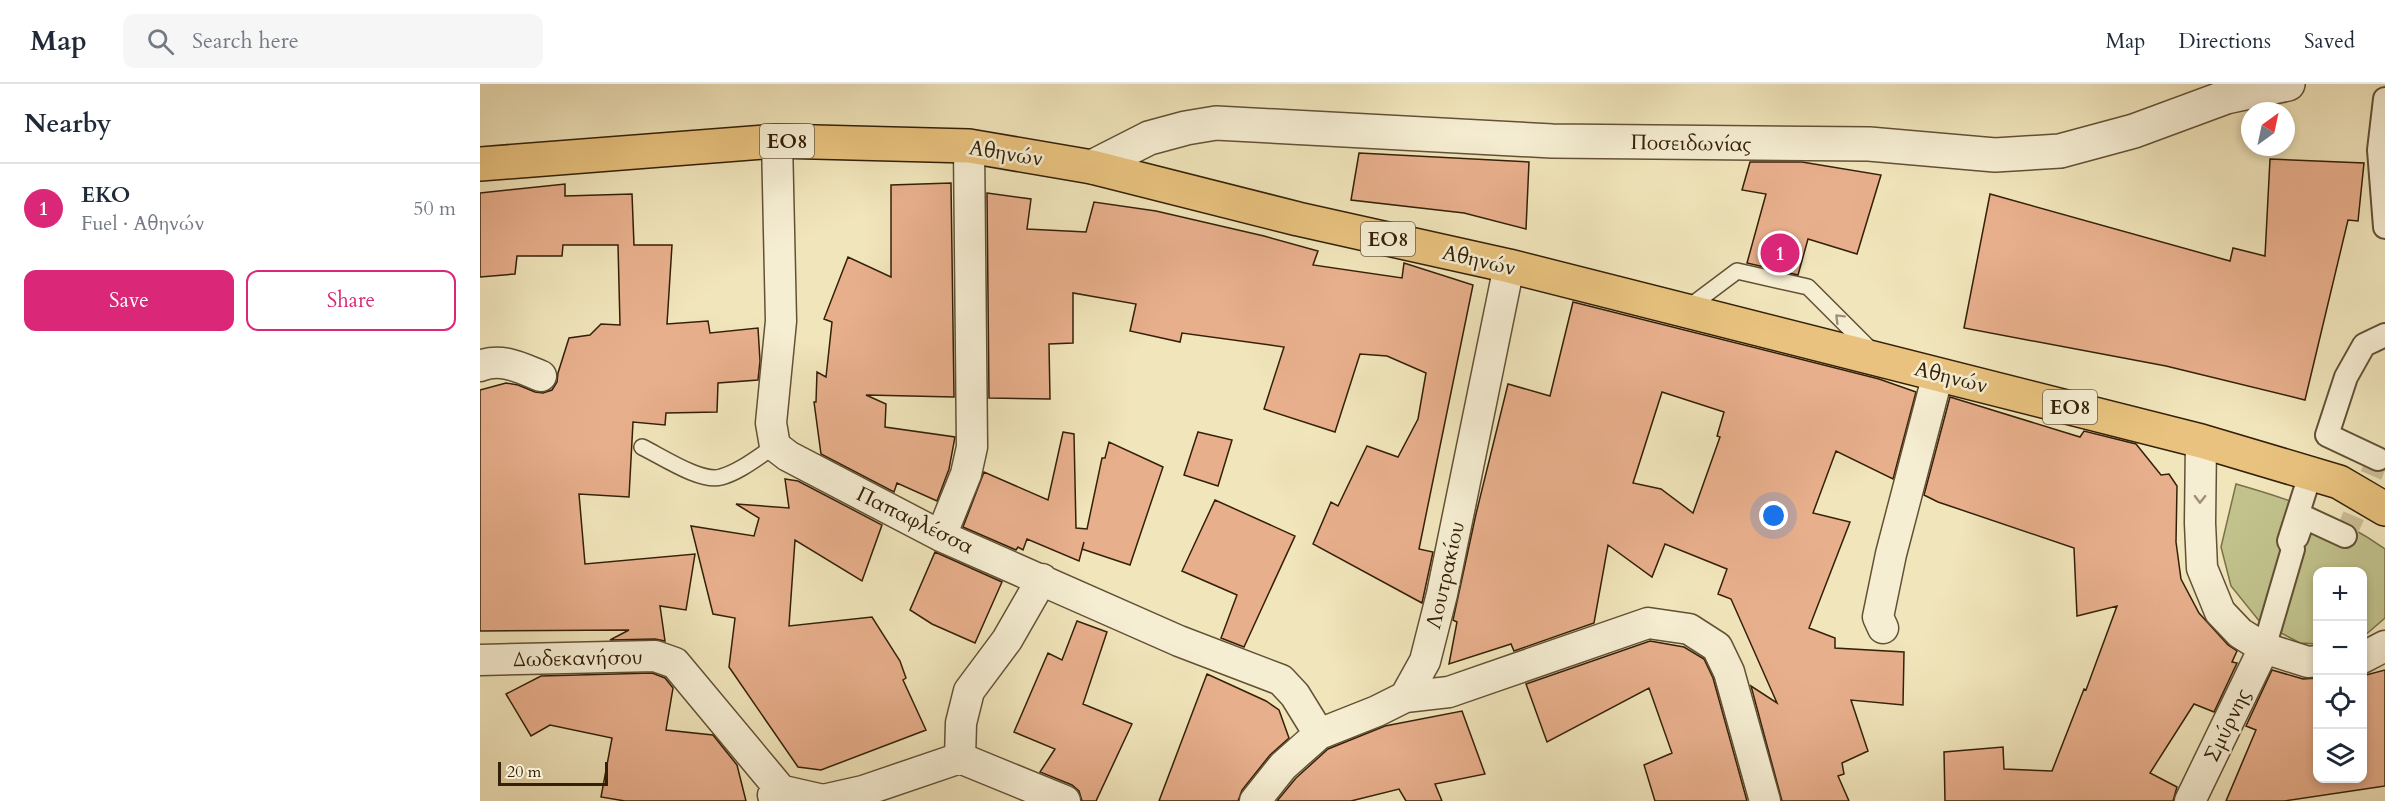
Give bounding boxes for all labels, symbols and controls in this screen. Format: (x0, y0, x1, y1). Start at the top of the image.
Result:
search box (123, 14, 543, 68)
text: Map (30, 22, 87, 60)
icon: search (144, 25, 177, 58)
text: Search here (192, 26, 299, 56)
text: Map (2105, 27, 2145, 56)
text: Directions (2178, 27, 2271, 56)
text: Saved (2304, 27, 2355, 56)
north arrow (2241, 102, 2295, 156)
text: Nearby (24, 106, 112, 141)
road number: ΕΟ8 (760, 124, 814, 158)
street label: Ποσειδωνίας (1630, 128, 1752, 159)
street label: Αθηνών (967, 133, 1045, 174)
text: EKO (81, 180, 130, 210)
text: 1 (38, 195, 49, 222)
text: 50 m (413, 195, 456, 222)
text: Fuel · Αθηνών (81, 210, 204, 237)
road number: ΕΟ8 (1361, 222, 1415, 256)
pin: 1 (1760, 230, 1800, 276)
street label: Αθηνών (1439, 238, 1518, 283)
button: Save (24, 270, 234, 331)
button: Share (246, 270, 456, 331)
one-way arrow (1835, 315, 1846, 326)
street label: Αθηνών (1911, 354, 1990, 401)
road number: ΕΟ8 (2043, 390, 2097, 424)
street label: Παπαφλέσσα (851, 480, 978, 561)
one-way arrow (2194, 495, 2206, 504)
your location (1759, 501, 1788, 530)
street label: Λουτρακίου (1419, 519, 1472, 632)
map controls (2313, 567, 2367, 783)
button: + (2313, 567, 2367, 621)
button: − (2313, 621, 2367, 675)
street label: Δωδεκανήσου (513, 643, 643, 674)
button: locate (2313, 675, 2367, 729)
street label: Σμύρνης (2197, 684, 2258, 767)
button: layers (2313, 729, 2367, 783)
scale bar (498, 759, 608, 786)
text: 20 m (507, 761, 541, 783)

